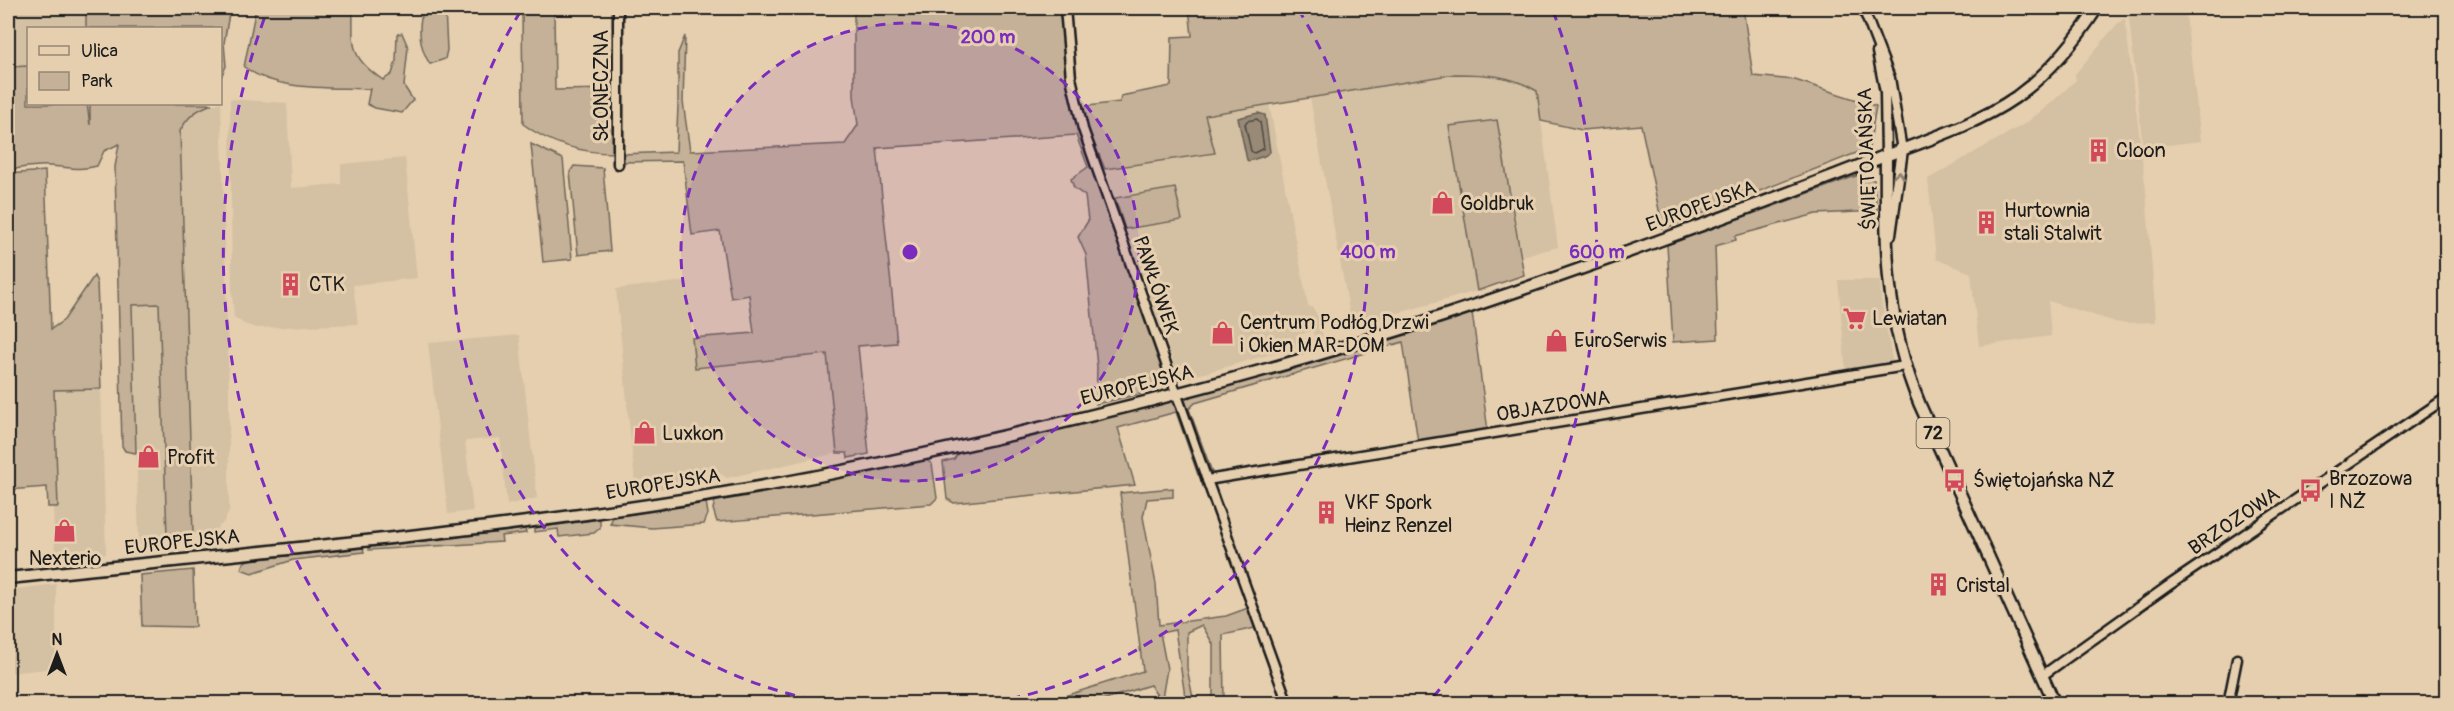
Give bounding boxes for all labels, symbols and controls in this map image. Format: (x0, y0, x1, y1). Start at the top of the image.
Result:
text: 200 m (961, 26, 1015, 49)
legend (27, 27, 222, 105)
street label: SŁONECZNA (589, 30, 614, 142)
text: Ulica (81, 40, 118, 63)
text: Park (81, 70, 113, 93)
street label: ŚWIĘTOJAŃSKA (1852, 87, 1882, 231)
building icon: Cloon (2085, 137, 2111, 163)
place label: Cloon (2116, 138, 2166, 163)
one-way arrow (1893, 170, 1905, 179)
street label: EUROPEJSKA (1642, 174, 1760, 238)
shop icon: Goldbruk (1429, 190, 1455, 216)
place label: Goldbruk (1460, 191, 1535, 216)
place label: Hurtownia stali Stalwit (2004, 198, 2103, 246)
building icon: Hurtownia stali Stalwit (1973, 209, 1999, 235)
street label: PAWŁÓWEK (1128, 233, 1184, 337)
text: 400 m (1341, 241, 1395, 264)
text: 600 m (1570, 241, 1624, 264)
centre of rings (900, 242, 920, 262)
building icon: CTK (278, 271, 304, 297)
place label: CTK (309, 272, 345, 297)
supermarket icon: Lewiatan (1841, 305, 1867, 331)
place label: Lewiatan (1872, 306, 1947, 331)
place label: Centrum Podłóg Drzwi i Okien MAR-DOM (1240, 310, 1429, 358)
shop icon: Centrum Podłóg Drzwi i Okien MAR-DOM (1209, 320, 1235, 346)
shop icon: EuroSerwis (1543, 327, 1569, 353)
place label: EuroSerwis (1574, 328, 1667, 353)
street label: EUROPEJSKA (1078, 359, 1196, 411)
street label: OBJAZDOWA (1495, 385, 1611, 427)
road number: 72 (1916, 418, 1950, 448)
shop icon: Luxkon (631, 420, 657, 446)
place label: Luxkon (662, 421, 724, 446)
shop icon: Profit (136, 444, 162, 470)
place label: Profit (167, 445, 216, 470)
street label: EUROPEJSKA (604, 463, 722, 505)
place label: Brzozowa I NŻ (2329, 466, 2412, 514)
bus stop icon: Świętojańska NŻ (1942, 467, 1968, 493)
place label: Świętojańska NŻ (1973, 468, 2115, 493)
bus stop icon: Brzozowa I NŻ (2298, 477, 2324, 503)
street label: BRZOZOWA (2184, 481, 2284, 561)
place label: VKF Spork Heinz Renzel (1344, 490, 1453, 538)
building icon: VKF Spork Heinz Renzel (1313, 500, 1339, 526)
shop icon: Nexterio (52, 518, 78, 544)
street label: EUROPEJSKA (123, 524, 241, 560)
place label: Nexterio (29, 546, 102, 571)
building icon: Cristal (1925, 572, 1951, 598)
place label: Cristal (1956, 573, 2010, 598)
north arrow (27, 624, 87, 684)
text: N (52, 630, 63, 650)

